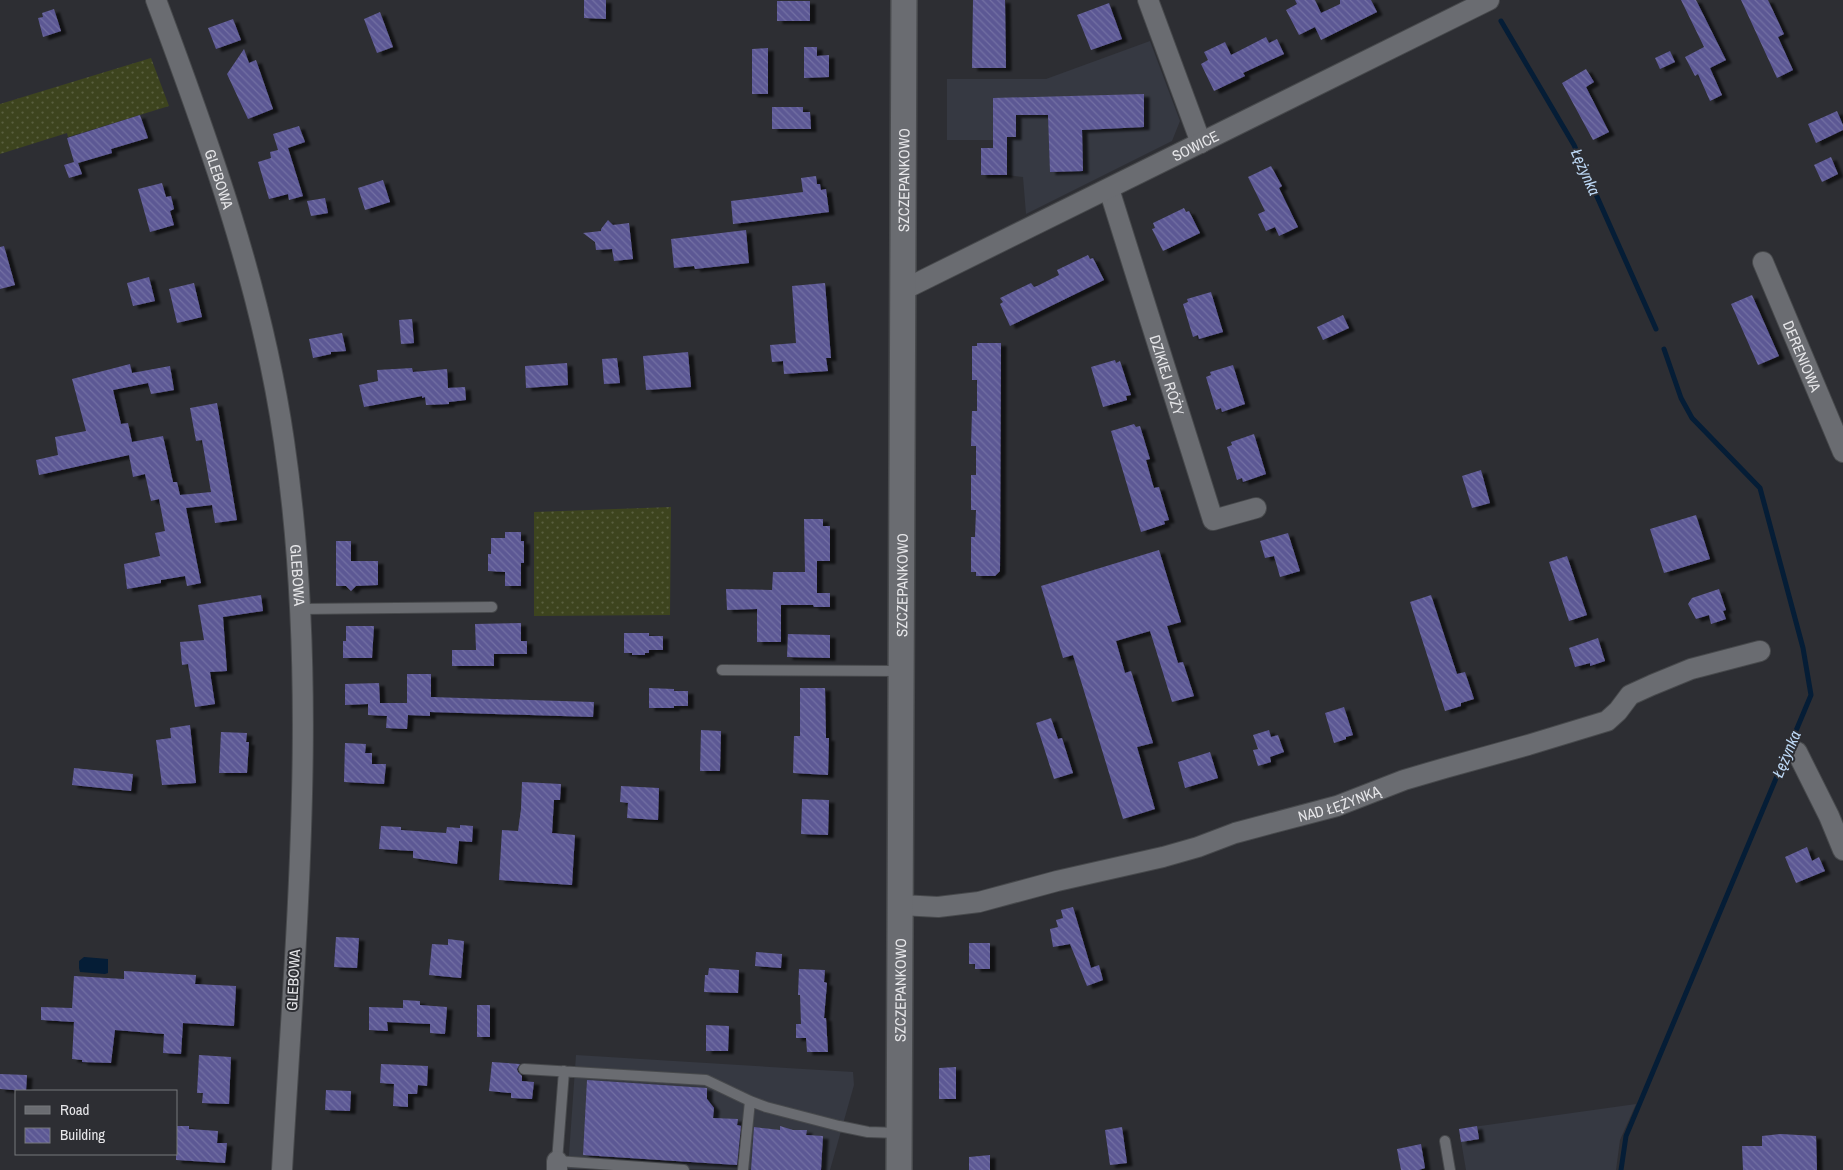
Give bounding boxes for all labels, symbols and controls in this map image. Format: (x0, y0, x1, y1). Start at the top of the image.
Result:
street label: SOWICE (1168, 125, 1222, 166)
street label: SZCZEPANKOWO (893, 128, 914, 232)
water label: Łężynka (1566, 144, 1606, 199)
street label: GLEBOWA (200, 146, 239, 212)
street label: DERENIOWA (1778, 317, 1827, 396)
street label: DZIKIEJ RÓŻY (1145, 332, 1190, 419)
street label: SZCZEPANKOWO (891, 533, 912, 637)
street label: GLEBOWA (285, 543, 311, 607)
water label: Łężynka (1766, 727, 1806, 782)
street label: NAD ŁĘŻYNKĄ (1296, 779, 1384, 826)
street label: SZCZEPANKOWO (889, 938, 910, 1042)
street label: GLEBOWA (281, 948, 305, 1011)
legend (15, 1090, 178, 1155)
text: Road (60, 1099, 89, 1120)
text: Building (60, 1124, 105, 1145)

